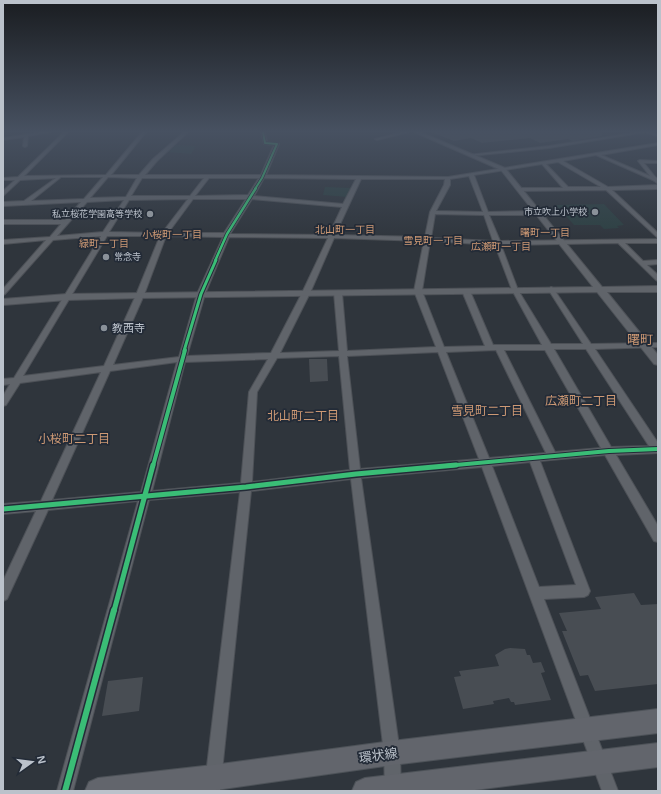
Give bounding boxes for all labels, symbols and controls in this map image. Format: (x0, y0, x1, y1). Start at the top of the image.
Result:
place label: 市立吹上小学校 (524, 207, 587, 217)
marker: 市立吹上小学校 (590, 207, 600, 217)
place label: 私立桜花学園高等学校 (52, 209, 142, 219)
marker: 私立桜花学園高等学校 (145, 209, 155, 219)
district label: 北山町一丁目 (315, 224, 375, 235)
district label: 曙町一丁目 (520, 227, 570, 238)
district label: 小桜町一丁目 (142, 229, 202, 240)
district label: 雪見町一丁目 (403, 235, 463, 246)
district label: 緑町一丁目 (79, 238, 129, 249)
district label: 広瀬町一丁目 (471, 241, 531, 252)
marker: 常念寺 (101, 252, 111, 262)
place label: 常念寺 (114, 252, 141, 262)
place label: 教西寺 (112, 322, 145, 334)
marker: 教西寺 (99, 323, 109, 333)
district label: 曙町 (627, 332, 653, 347)
district label: 広瀬町二丁目 (545, 394, 617, 408)
district label: 雪見町二丁目 (451, 404, 523, 418)
district label: 北山町二丁目 (267, 409, 339, 423)
district label: 小桜町二丁目 (38, 432, 110, 446)
north arrow (12, 742, 52, 782)
street label: 環状線 (358, 745, 398, 766)
text: N (35, 754, 48, 765)

